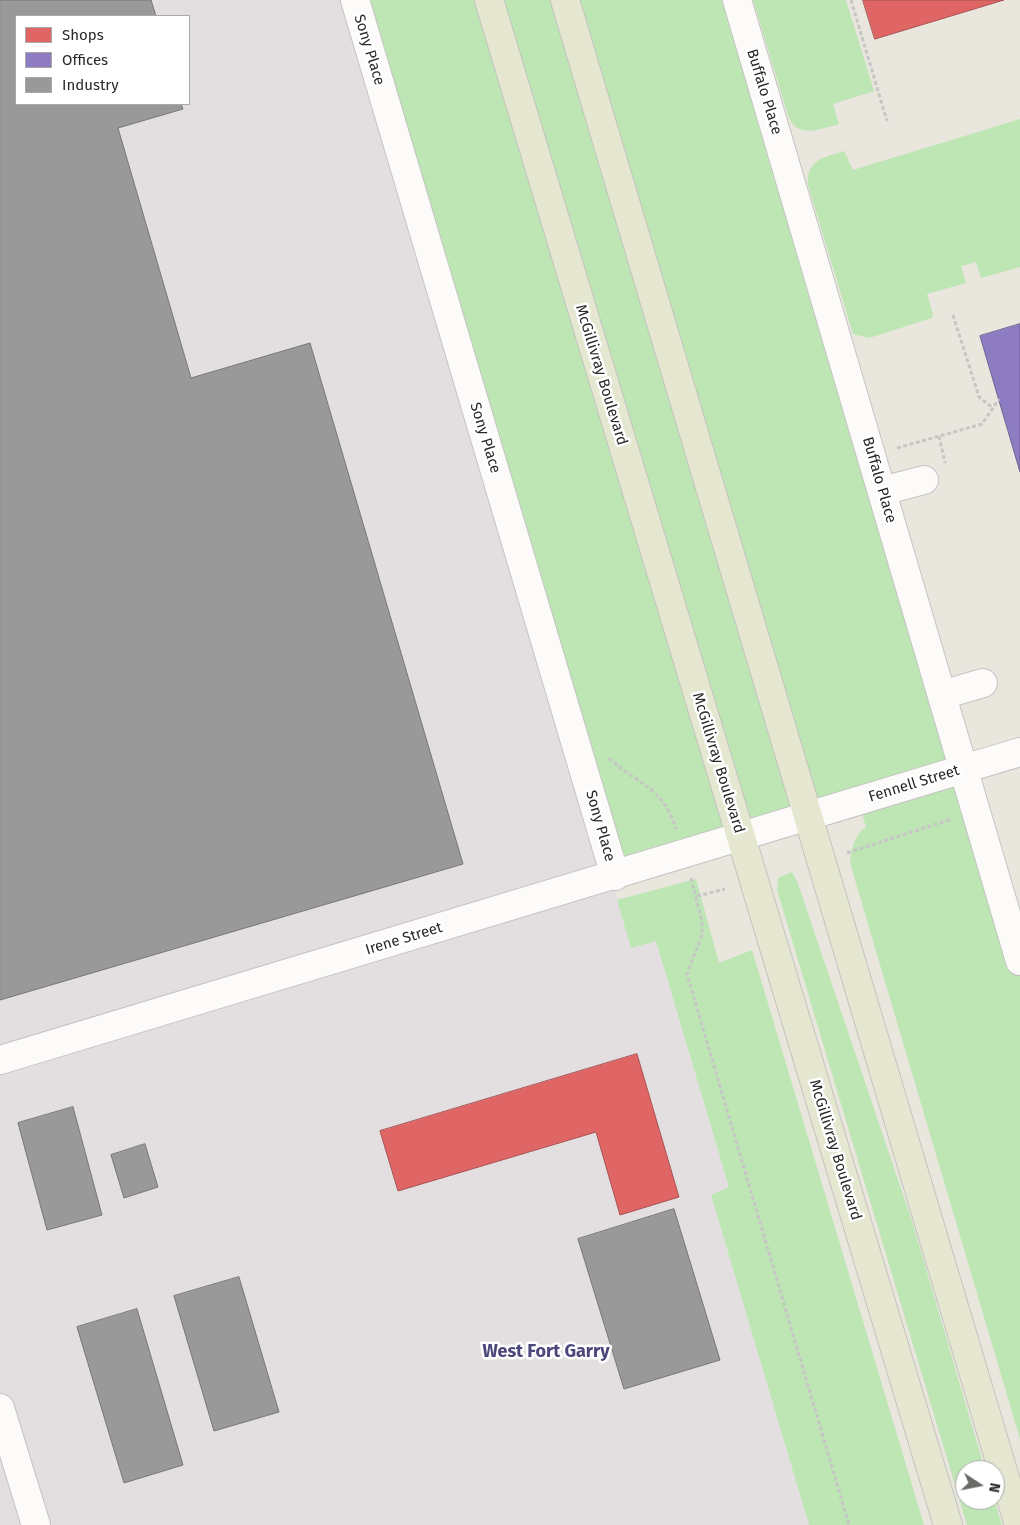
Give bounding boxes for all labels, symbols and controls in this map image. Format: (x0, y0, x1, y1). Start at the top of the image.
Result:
street label: Sony Place (350, 12, 388, 88)
legend (15, 15, 190, 105)
text: Shops (62, 26, 104, 44)
street label: Buffalo Place (742, 47, 786, 137)
text: Offices (62, 51, 108, 69)
text: Industry (62, 76, 119, 94)
street label: McGillivray Boulevard (571, 302, 631, 448)
street label: Sony Place (466, 400, 504, 476)
street label: Buffalo Place (858, 435, 900, 525)
street label: McGillivray Boulevard (688, 690, 748, 836)
street label: Fennell Street (866, 762, 962, 806)
street label: Sony Place (581, 788, 619, 864)
street label: Irene Street (363, 919, 445, 959)
street label: McGillivray Boulevard (805, 1077, 865, 1223)
district label: West Fort Garry (482, 1341, 610, 1363)
north arrow (955, 1460, 1005, 1510)
text: N (985, 1482, 1003, 1494)

